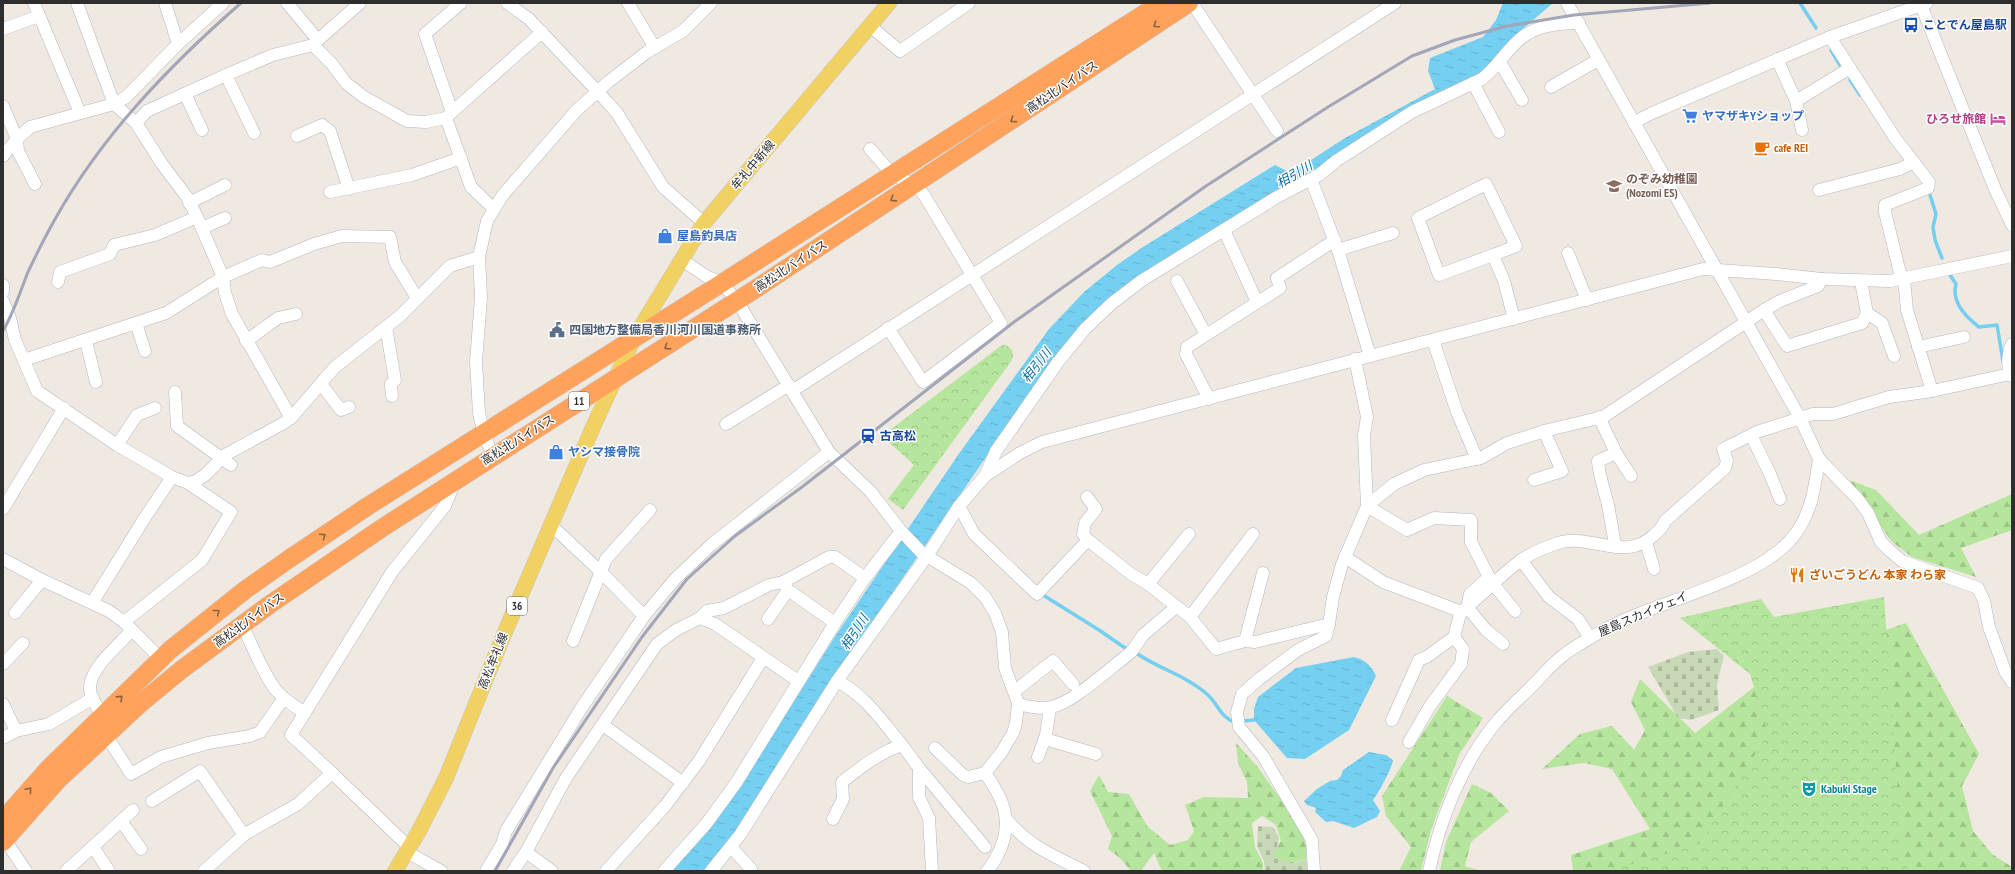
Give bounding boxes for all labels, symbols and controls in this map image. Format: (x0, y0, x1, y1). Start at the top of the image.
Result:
bus stop icon: ことでん屋島駅 (1902, 16, 1920, 34)
place label: ことでん屋島駅 (1923, 17, 2007, 32)
one-way arrow (1153, 20, 1160, 27)
street label: 高松北バイパス (1023, 57, 1101, 116)
supermarket icon: ヤマザキYショップ (1681, 107, 1699, 125)
place label: ヤマザキYショップ (1702, 108, 1804, 123)
hotel icon: ひろせ旅館 (1989, 110, 2007, 128)
place label: ひろせ旅館 (1926, 111, 1986, 126)
one-way arrow (1010, 115, 1017, 123)
street label: 牟礼中新線 (728, 137, 778, 192)
cafe icon: cafe REI (1753, 139, 1771, 157)
place label: cafe REI (1774, 140, 1808, 155)
water label: 相引川 (1273, 156, 1317, 192)
place label: のぞみ幼稚園 (Nozomi ES) (1626, 171, 1698, 200)
school or university icon: のぞみ幼稚園 (Nozomi ES) (1605, 177, 1623, 195)
one-way arrow (890, 194, 897, 202)
shop icon: 屋島釣具店 (656, 227, 674, 245)
place label: 屋島釣具店 (677, 228, 737, 243)
street label: 高松北バイパス (752, 236, 830, 295)
public building icon: 四国地方整備局香川河川国道事務所 (548, 321, 566, 339)
place label: 四国地方整備局香川河川国道事務所 (569, 322, 761, 337)
one-way arrow (664, 342, 671, 349)
water label: 相引川 (1018, 343, 1056, 386)
road number: 11 (569, 392, 589, 410)
street label: 高松北バイパス (478, 411, 557, 468)
station icon: 古高松 (859, 427, 877, 445)
place label: 古高松 (880, 428, 916, 443)
shop icon: ヤシマ接骨院 (547, 443, 565, 461)
place label: ヤシマ接骨院 (568, 444, 640, 459)
one-way arrow (319, 533, 326, 541)
restaurant icon: ざいごうどん 本家 わら家 (1788, 566, 1806, 584)
place label: ざいごうどん 本家 わら家 (1809, 567, 1946, 582)
street label: 屋島スカイウェイ (1596, 588, 1690, 639)
street label: 高松北バイパス (210, 589, 287, 650)
road number: 36 (507, 597, 527, 615)
one-way arrow (213, 609, 220, 616)
water label: 相引川 (837, 610, 873, 653)
street label: 高松牟礼線 (474, 630, 511, 691)
one-way arrow (115, 695, 123, 703)
theatre icon: Kabuki Stage (1800, 780, 1818, 798)
place label: Kabuki Stage (1821, 781, 1877, 796)
one-way arrow (24, 788, 31, 795)

